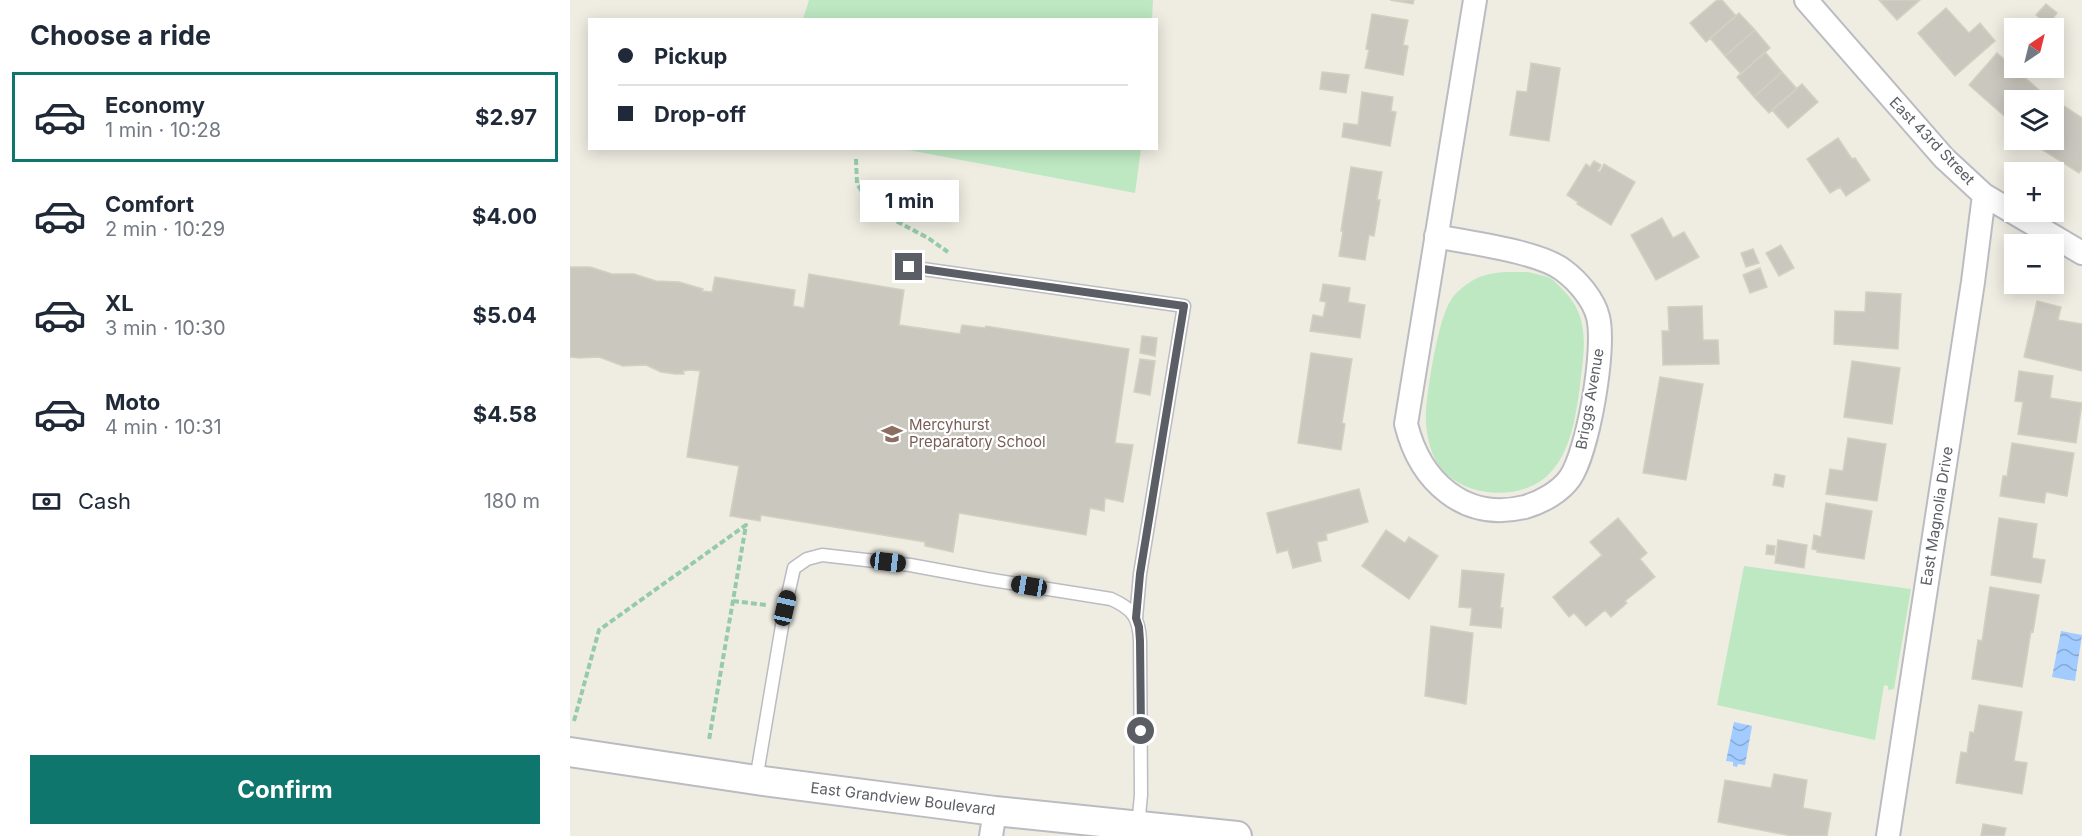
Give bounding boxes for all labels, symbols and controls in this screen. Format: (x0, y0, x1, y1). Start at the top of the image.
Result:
north arrow (2004, 18, 2064, 78)
map controls (2004, 18, 2064, 294)
text: Choose a ride (30, 19, 211, 52)
text: Pickup (654, 43, 728, 69)
icon: car (33, 90, 87, 144)
button: layers (2004, 90, 2064, 150)
text: Economy (105, 92, 205, 118)
street label: East 43rd Street (1886, 93, 1979, 189)
text: Drop-off (654, 101, 746, 127)
text: $2.97 (475, 104, 537, 130)
text: 1 min · 10:28 (105, 118, 221, 142)
button: + (2004, 162, 2064, 222)
callout: 1 min (860, 180, 958, 222)
icon: car (33, 189, 87, 243)
text: 1 min (885, 189, 934, 213)
text: Comfort (105, 191, 194, 217)
text: $4.00 (472, 203, 537, 229)
text: 2 min · 10:29 (105, 217, 225, 241)
button: − (2004, 234, 2064, 294)
route end (895, 253, 922, 280)
icon: car (33, 288, 87, 342)
text: XL (105, 290, 134, 316)
text: $5.04 (473, 302, 537, 328)
text: 3 min · 10:30 (105, 316, 226, 340)
street label: Briggs Avenue (1571, 347, 1608, 451)
icon: car (33, 387, 87, 441)
text: Moto (105, 389, 160, 415)
text: $4.58 (473, 401, 537, 427)
text: 4 min · 10:31 (105, 415, 222, 439)
place label: Mercyhurst Preparatory School (909, 415, 1046, 451)
school or university icon: Mercyhurst Preparatory School (880, 422, 904, 446)
street label: East Magnolia Drive (1916, 445, 1957, 587)
icon: cash (30, 485, 63, 518)
text: Cash (78, 488, 131, 514)
text: 180 m (484, 489, 540, 513)
car (869, 551, 907, 573)
car (1010, 574, 1048, 598)
car (772, 588, 798, 628)
route start (1127, 717, 1154, 744)
button: Confirm (30, 755, 540, 824)
street label: East Grandview Boulevard (810, 778, 997, 819)

